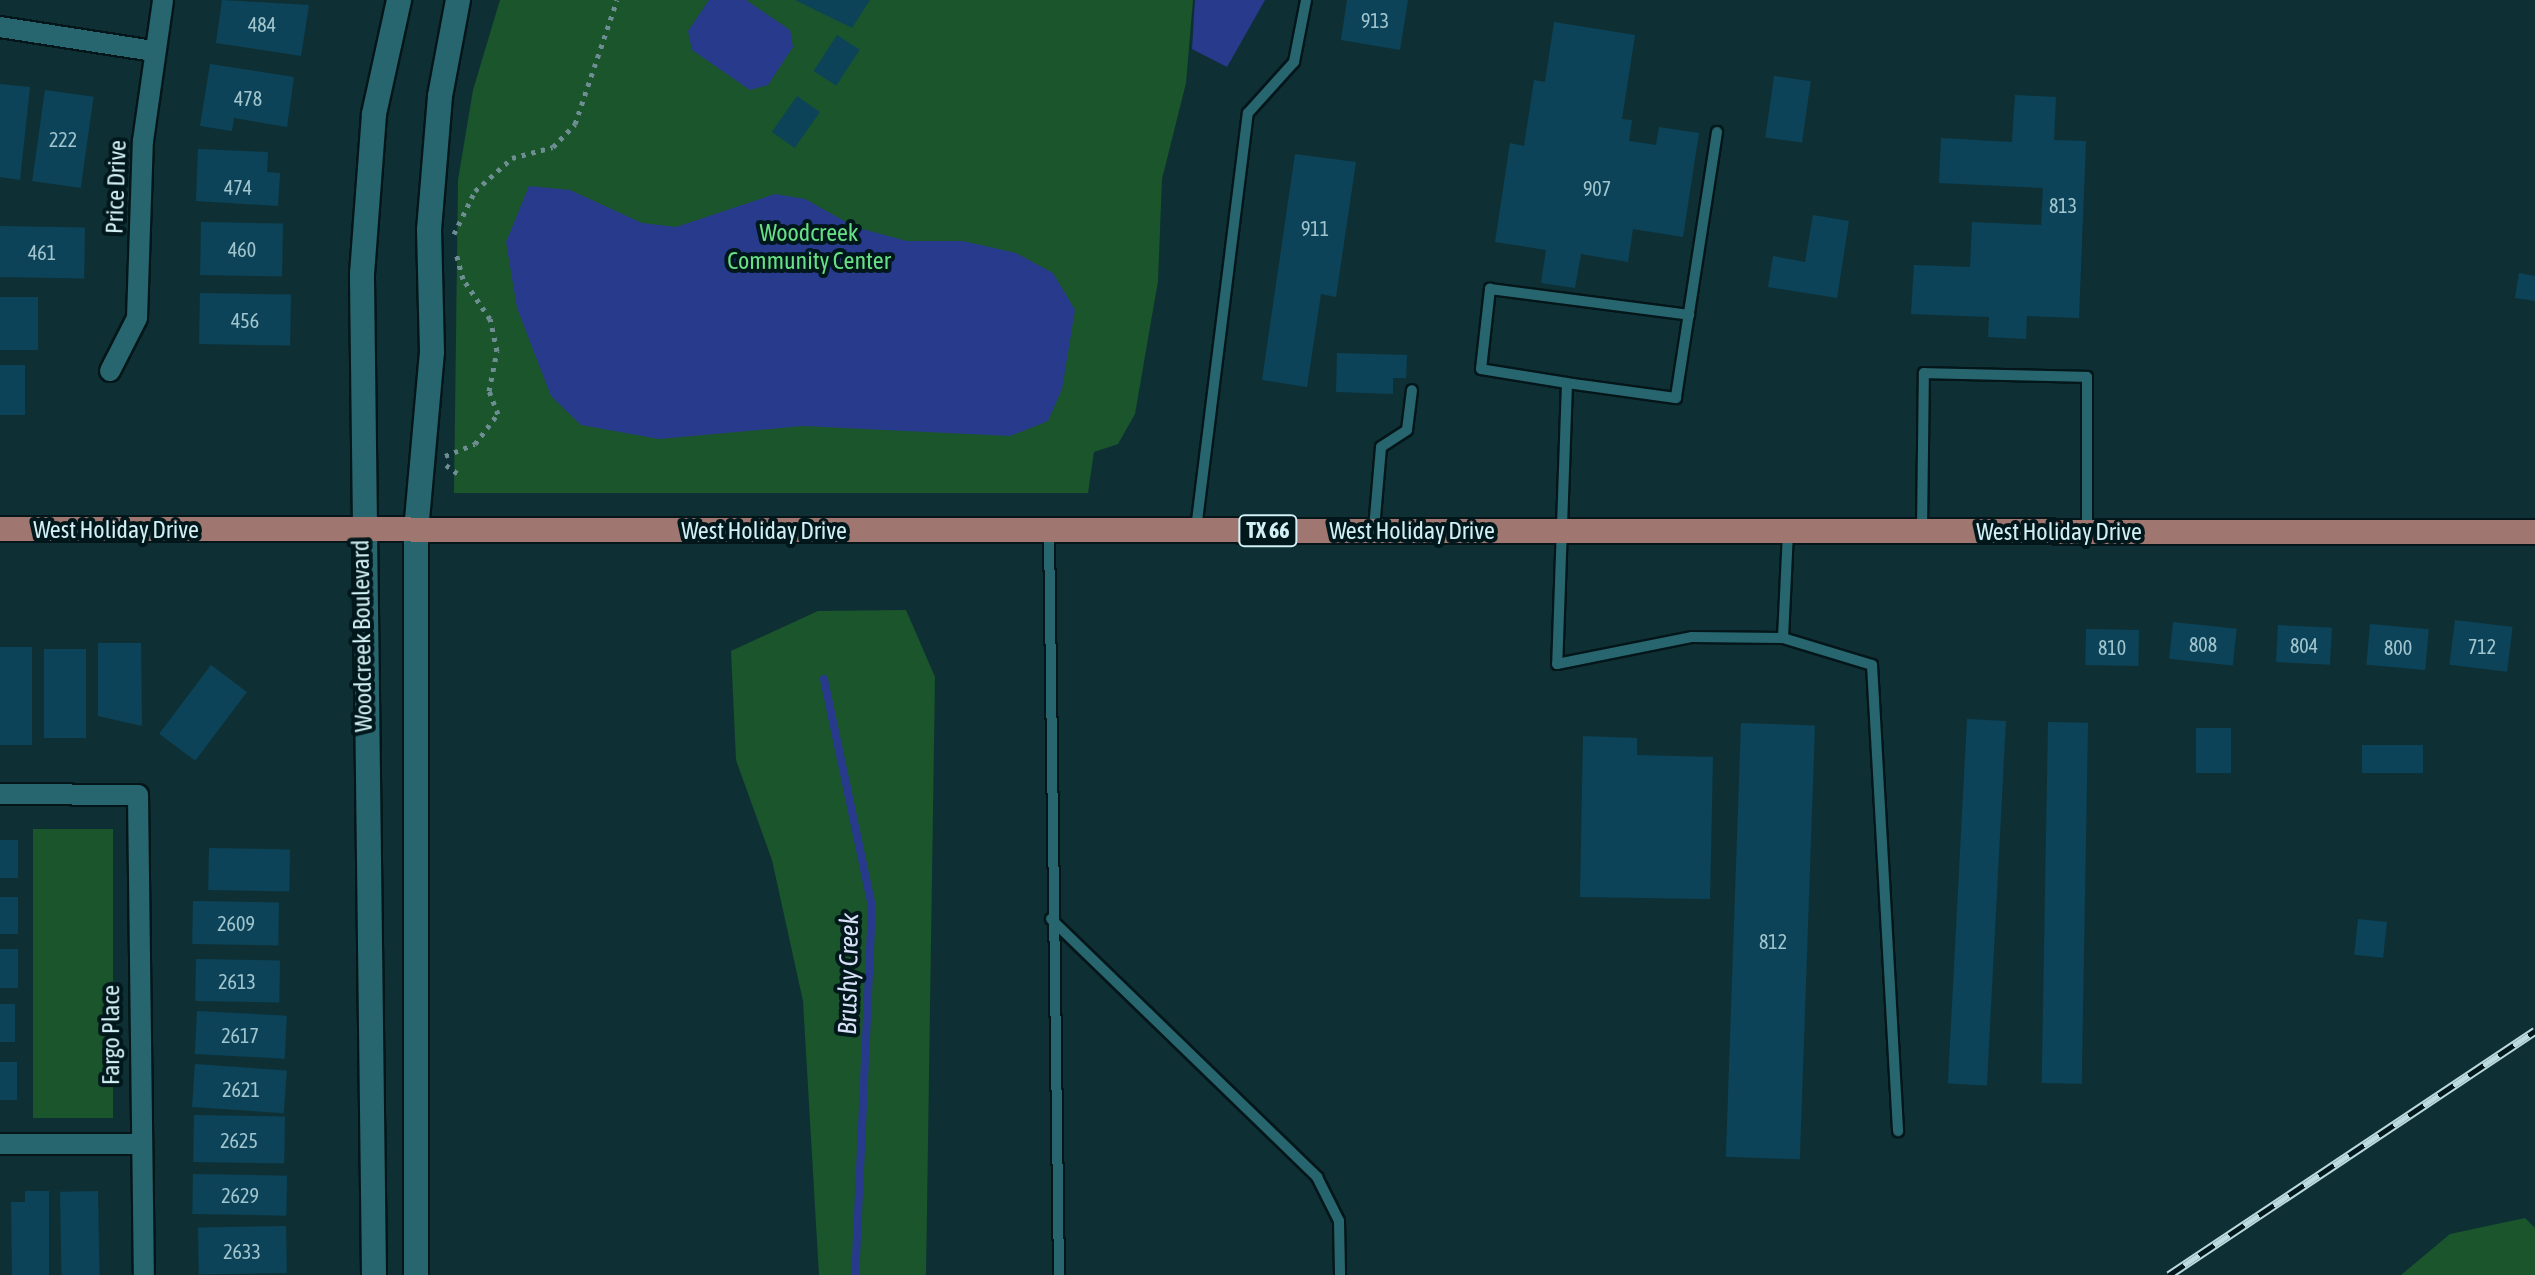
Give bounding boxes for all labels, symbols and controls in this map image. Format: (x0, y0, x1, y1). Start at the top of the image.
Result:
house number: 913 (1361, 8, 1389, 32)
house number: 484 (248, 12, 276, 36)
house number: 478 (234, 86, 262, 110)
house number: 222 (49, 127, 77, 151)
street label: Price Drive (100, 140, 132, 234)
house number: 474 (224, 175, 252, 199)
house number: 907 (1583, 176, 1611, 200)
house number: 813 (2049, 193, 2077, 217)
house number: 911 (1301, 216, 1329, 240)
park label: Woodcreek Community Center (727, 219, 891, 275)
house number: 460 (228, 237, 256, 261)
house number: 461 (28, 240, 56, 264)
house number: 456 (231, 308, 259, 332)
road number: TX 66 (1238, 513, 1298, 549)
street label: West Holiday Drive (33, 516, 199, 544)
street label: West Holiday Drive (681, 517, 847, 545)
street label: West Holiday Drive (1329, 517, 1495, 545)
street label: West Holiday Drive (1976, 518, 2142, 546)
street label: Woodcreek Boulevard (346, 540, 378, 732)
house number: 808 (2189, 632, 2217, 656)
house number: 804 (2290, 633, 2318, 657)
house number: 712 (2468, 634, 2496, 658)
house number: 810 (2098, 635, 2126, 659)
house number: 800 (2384, 635, 2412, 659)
house number: 2609 (217, 911, 255, 935)
water label: Brushy Creek (832, 913, 866, 1035)
house number: 812 (1759, 929, 1787, 953)
house number: 2613 (218, 969, 256, 993)
street label: Fargo Place (97, 985, 125, 1085)
house number: 2617 (221, 1023, 259, 1047)
house number: 2621 (222, 1077, 260, 1101)
house number: 2625 (220, 1128, 258, 1152)
house number: 2629 (221, 1183, 259, 1207)
house number: 2633 (223, 1239, 261, 1263)

